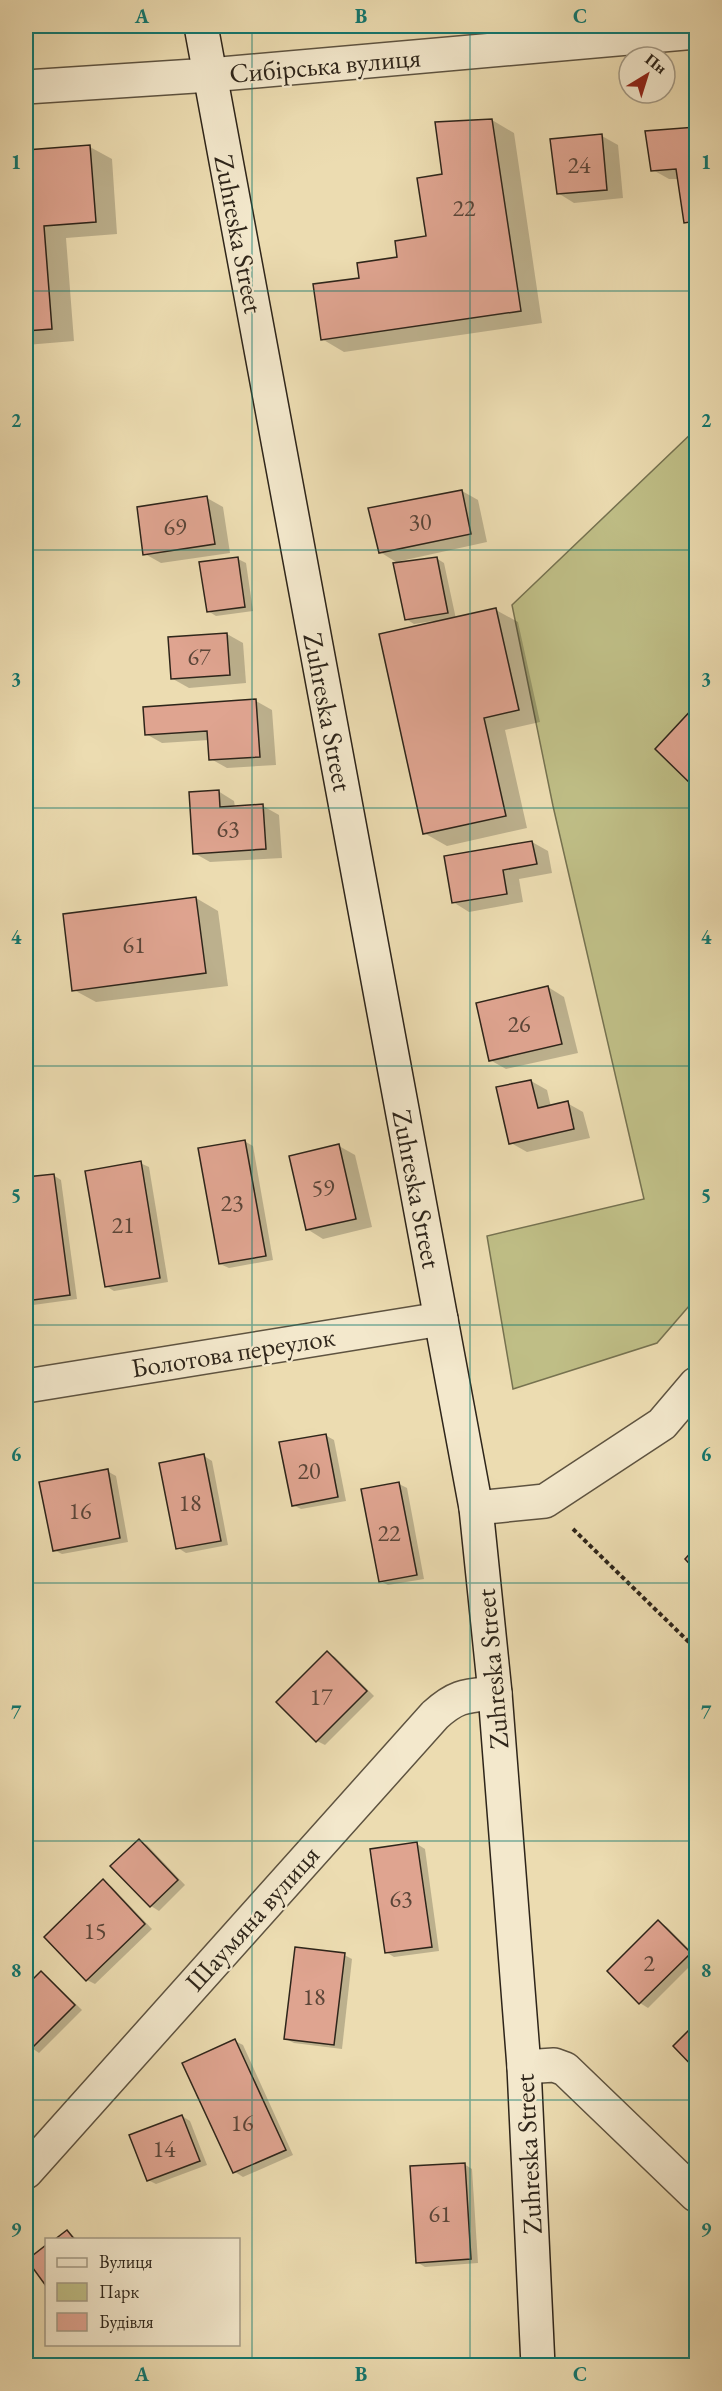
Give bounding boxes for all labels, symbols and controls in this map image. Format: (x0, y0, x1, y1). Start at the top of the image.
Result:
text: A (134, 3, 150, 29)
text: B (355, 3, 367, 29)
text: C (573, 3, 587, 29)
street label: Сибірська вулиця (228, 39, 422, 91)
north arrow (617, 45, 677, 105)
text: Пн (641, 49, 671, 79)
text: 1 (11, 149, 21, 175)
house number: 24 (567, 149, 591, 180)
text: 1 (701, 149, 711, 175)
street label: Zuhreska Street (206, 152, 272, 317)
house number: 22 (452, 192, 476, 223)
text: 2 (11, 407, 22, 433)
text: 2 (701, 407, 712, 433)
house number: 30 (408, 506, 432, 537)
house number: 69 (163, 511, 187, 542)
street label: Zuhreska Street (295, 630, 361, 795)
house number: 67 (187, 641, 211, 672)
text: 3 (11, 666, 21, 692)
text: 3 (701, 666, 711, 692)
house number: 63 (216, 813, 240, 844)
text: 4 (11, 924, 22, 950)
text: 4 (701, 924, 712, 950)
house number: 61 (122, 929, 146, 960)
house number: 26 (507, 1008, 531, 1039)
street label: Zuhreska Street (384, 1107, 450, 1272)
house number: 59 (311, 1172, 335, 1203)
text: 5 (11, 1182, 21, 1208)
text: 5 (701, 1182, 711, 1208)
house number: 23 (220, 1187, 244, 1218)
house number: 21 (111, 1209, 135, 1240)
street label: Болотова переулок (129, 1319, 338, 1385)
text: 6 (11, 1441, 22, 1467)
text: 6 (701, 1441, 712, 1467)
house number: 20 (297, 1455, 321, 1486)
house number: 18 (178, 1487, 202, 1518)
house number: 16 (68, 1495, 92, 1526)
house number: 22 (377, 1517, 401, 1548)
street label: Zuhreska Street (468, 1587, 516, 1751)
house number: 17 (309, 1681, 333, 1712)
text: 7 (11, 1699, 22, 1725)
text: 7 (701, 1699, 712, 1725)
street label: Шаумяна вулиця (177, 1838, 327, 1998)
house number: 63 (389, 1883, 413, 1914)
house number: 15 (83, 1915, 107, 1946)
house number: 2 (643, 1947, 655, 1978)
text: 8 (11, 1957, 21, 1983)
text: 8 (701, 1957, 711, 1983)
house number: 18 (302, 1981, 326, 2012)
street label: Zuhreska Street (506, 2072, 550, 2235)
house number: 16 (230, 2107, 254, 2138)
house number: 14 (152, 2133, 176, 2164)
house number: 61 (428, 2198, 452, 2229)
text: 9 (11, 2216, 22, 2242)
text: 9 (701, 2216, 712, 2242)
legend (45, 2238, 240, 2346)
text: Вулиця (99, 2250, 152, 2273)
text: Парк (99, 2280, 139, 2303)
text: Будівля (99, 2310, 154, 2333)
text: A (134, 2361, 150, 2387)
text: B (355, 2361, 367, 2387)
text: C (573, 2361, 587, 2387)

